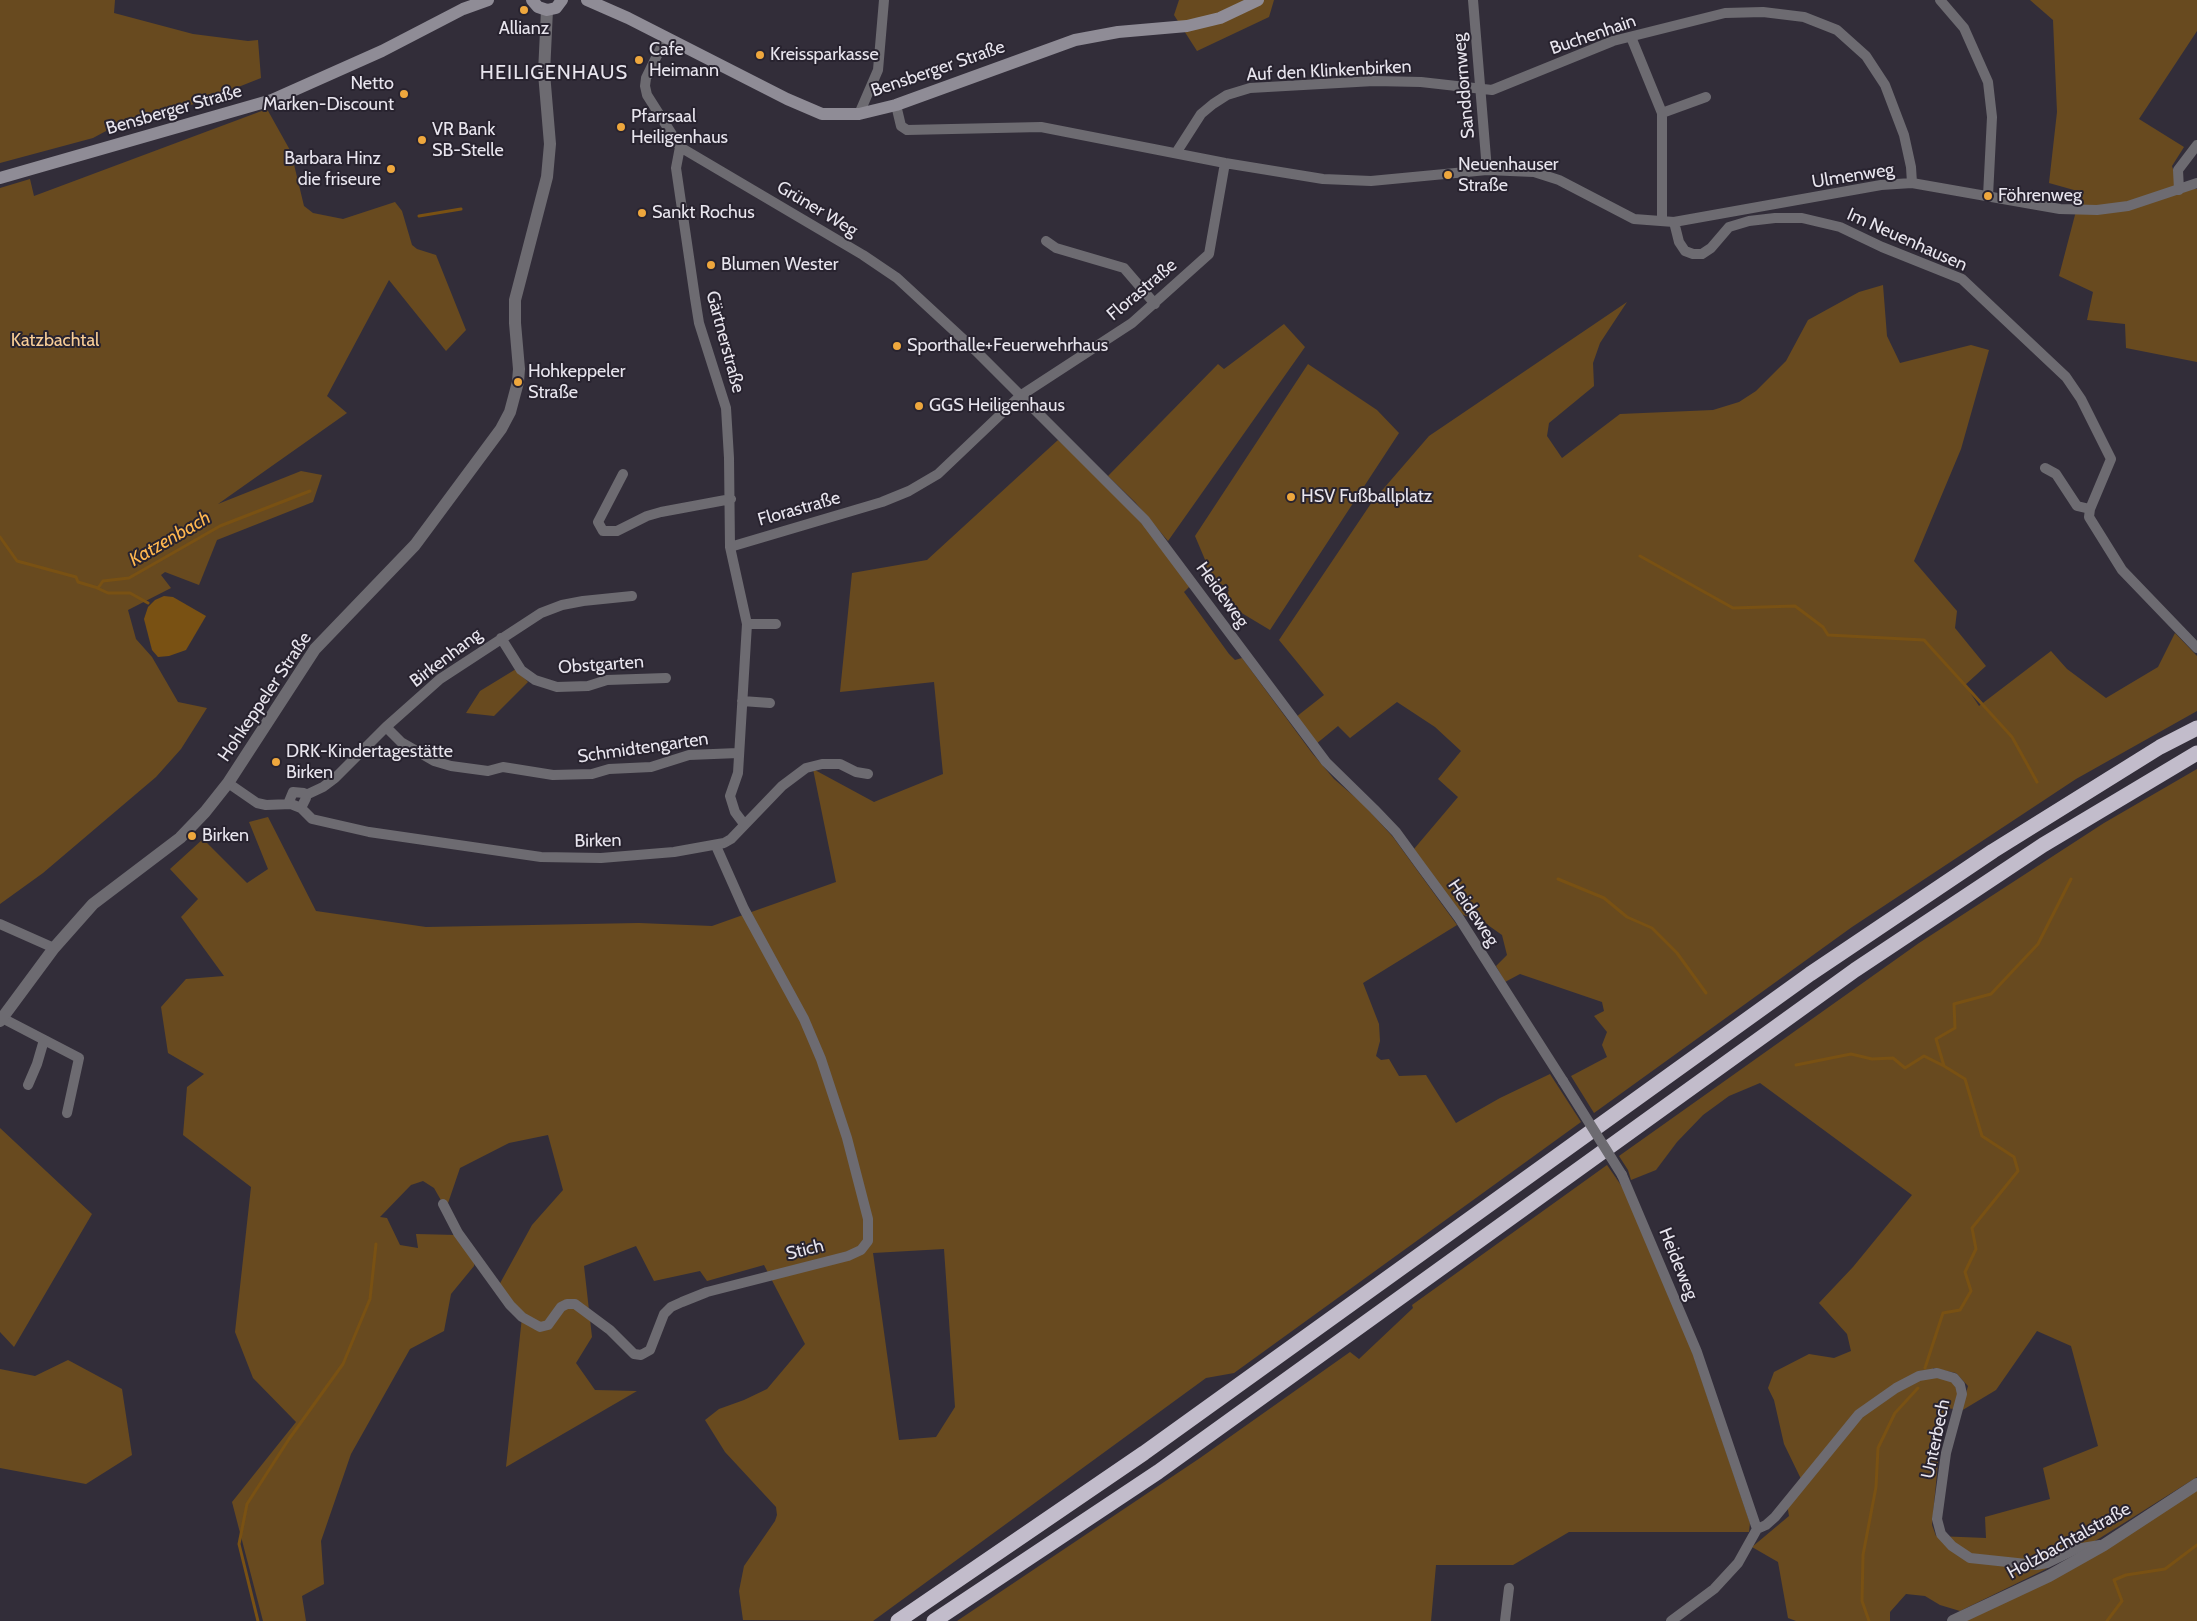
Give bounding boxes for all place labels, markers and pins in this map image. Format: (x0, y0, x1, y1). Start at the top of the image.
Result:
marker: Allianz (518, 4, 530, 16)
place label: Allianz (499, 18, 549, 40)
place label: Cafe Heimann (649, 39, 719, 82)
place label: Kreissparkasse (770, 44, 879, 66)
marker: Kreissparkasse (754, 49, 766, 61)
marker: Cafe Heimann (633, 54, 645, 66)
place label: Netto Marken-Discount (263, 73, 394, 116)
marker: Netto Marken-Discount (398, 88, 410, 100)
place label: Pfarrsaal Heiligenhaus (631, 106, 728, 148)
place label: VR Bank SB-Stelle (432, 119, 504, 162)
marker: Pfarrsaal Heiligenhaus (615, 121, 627, 133)
marker: VR Bank SB-Stelle (416, 134, 428, 146)
place label: Barbara Hinz die friseure (284, 148, 381, 190)
place label: Neuenhauser Straße (1458, 154, 1559, 196)
marker: Barbara Hinz die friseure (385, 163, 397, 175)
marker: Neuenhauser Straße (1442, 169, 1454, 181)
place label: Föhrenweg (1998, 185, 2082, 207)
marker: Föhrenweg (1982, 190, 1994, 202)
place label: Sankt Rochus (652, 202, 755, 224)
marker: Sankt Rochus (636, 207, 648, 219)
place label: Blumen Wester (721, 254, 838, 276)
marker: Blumen Wester (705, 259, 717, 271)
place label: Sporthalle+Feuerwehrhaus (907, 335, 1108, 357)
marker: Sporthalle+Feuerwehrhaus (891, 340, 903, 352)
place label: Hohkeppeler Straße (528, 361, 625, 404)
marker: Hohkeppeler Straße (512, 376, 524, 388)
place label: GGS Heiligenhaus (929, 395, 1065, 417)
marker: GGS Heiligenhaus (913, 400, 925, 412)
place label: HSV Fußballplatz (1301, 486, 1432, 508)
marker: HSV Fußballplatz (1285, 491, 1297, 503)
place label: DRK-Kindertagestätte Birken (286, 741, 453, 784)
marker: DRK-Kindertagestätte Birken (270, 756, 282, 768)
place label: Birken (202, 825, 249, 847)
marker: Birken (186, 830, 198, 842)

